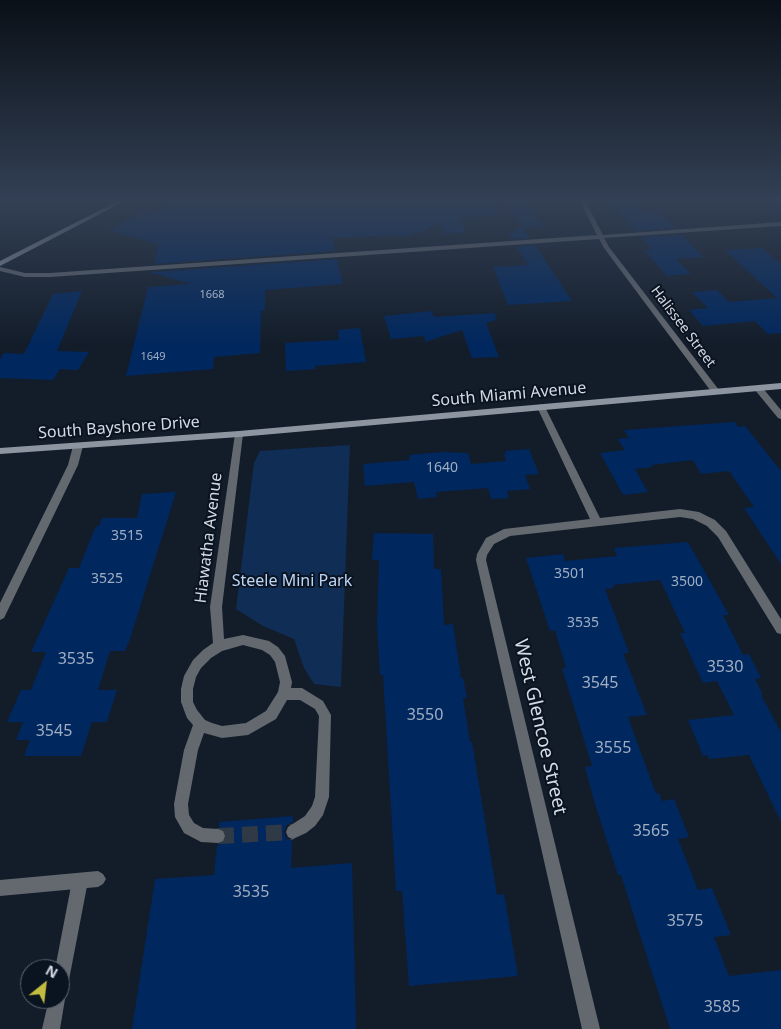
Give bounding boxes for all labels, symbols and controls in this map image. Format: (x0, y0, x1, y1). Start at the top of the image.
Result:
street label: Halissee Street (647, 283, 719, 371)
house number: 1668 (199, 288, 225, 302)
house number: 1649 (140, 350, 166, 364)
street label: South Miami Avenue (431, 379, 587, 411)
street label: South Bayshore Drive (38, 413, 200, 443)
house number: 1640 (426, 460, 458, 476)
street label: Hiawatha Avenue (191, 472, 227, 604)
house number: 3515 (111, 528, 143, 544)
house number: 3501 (554, 566, 586, 582)
house number: 3525 (91, 571, 123, 587)
park label: Steele Mini Park (232, 571, 352, 591)
house number: 3500 (671, 574, 703, 590)
house number: 3535 (567, 615, 599, 631)
street label: West Glencoe Street (509, 637, 571, 817)
house number: 3535 (58, 649, 94, 669)
house number: 3530 (707, 657, 743, 677)
house number: 3545 (582, 673, 618, 693)
house number: 3550 (407, 705, 443, 725)
house number: 3545 (36, 721, 72, 741)
house number: 3555 (595, 738, 631, 758)
house number: 3565 (633, 821, 669, 841)
house number: 3535 (233, 882, 269, 902)
house number: 3575 (667, 911, 703, 931)
north arrow (20, 959, 70, 1009)
text: N (42, 960, 62, 982)
house number: 3585 (704, 997, 740, 1017)

